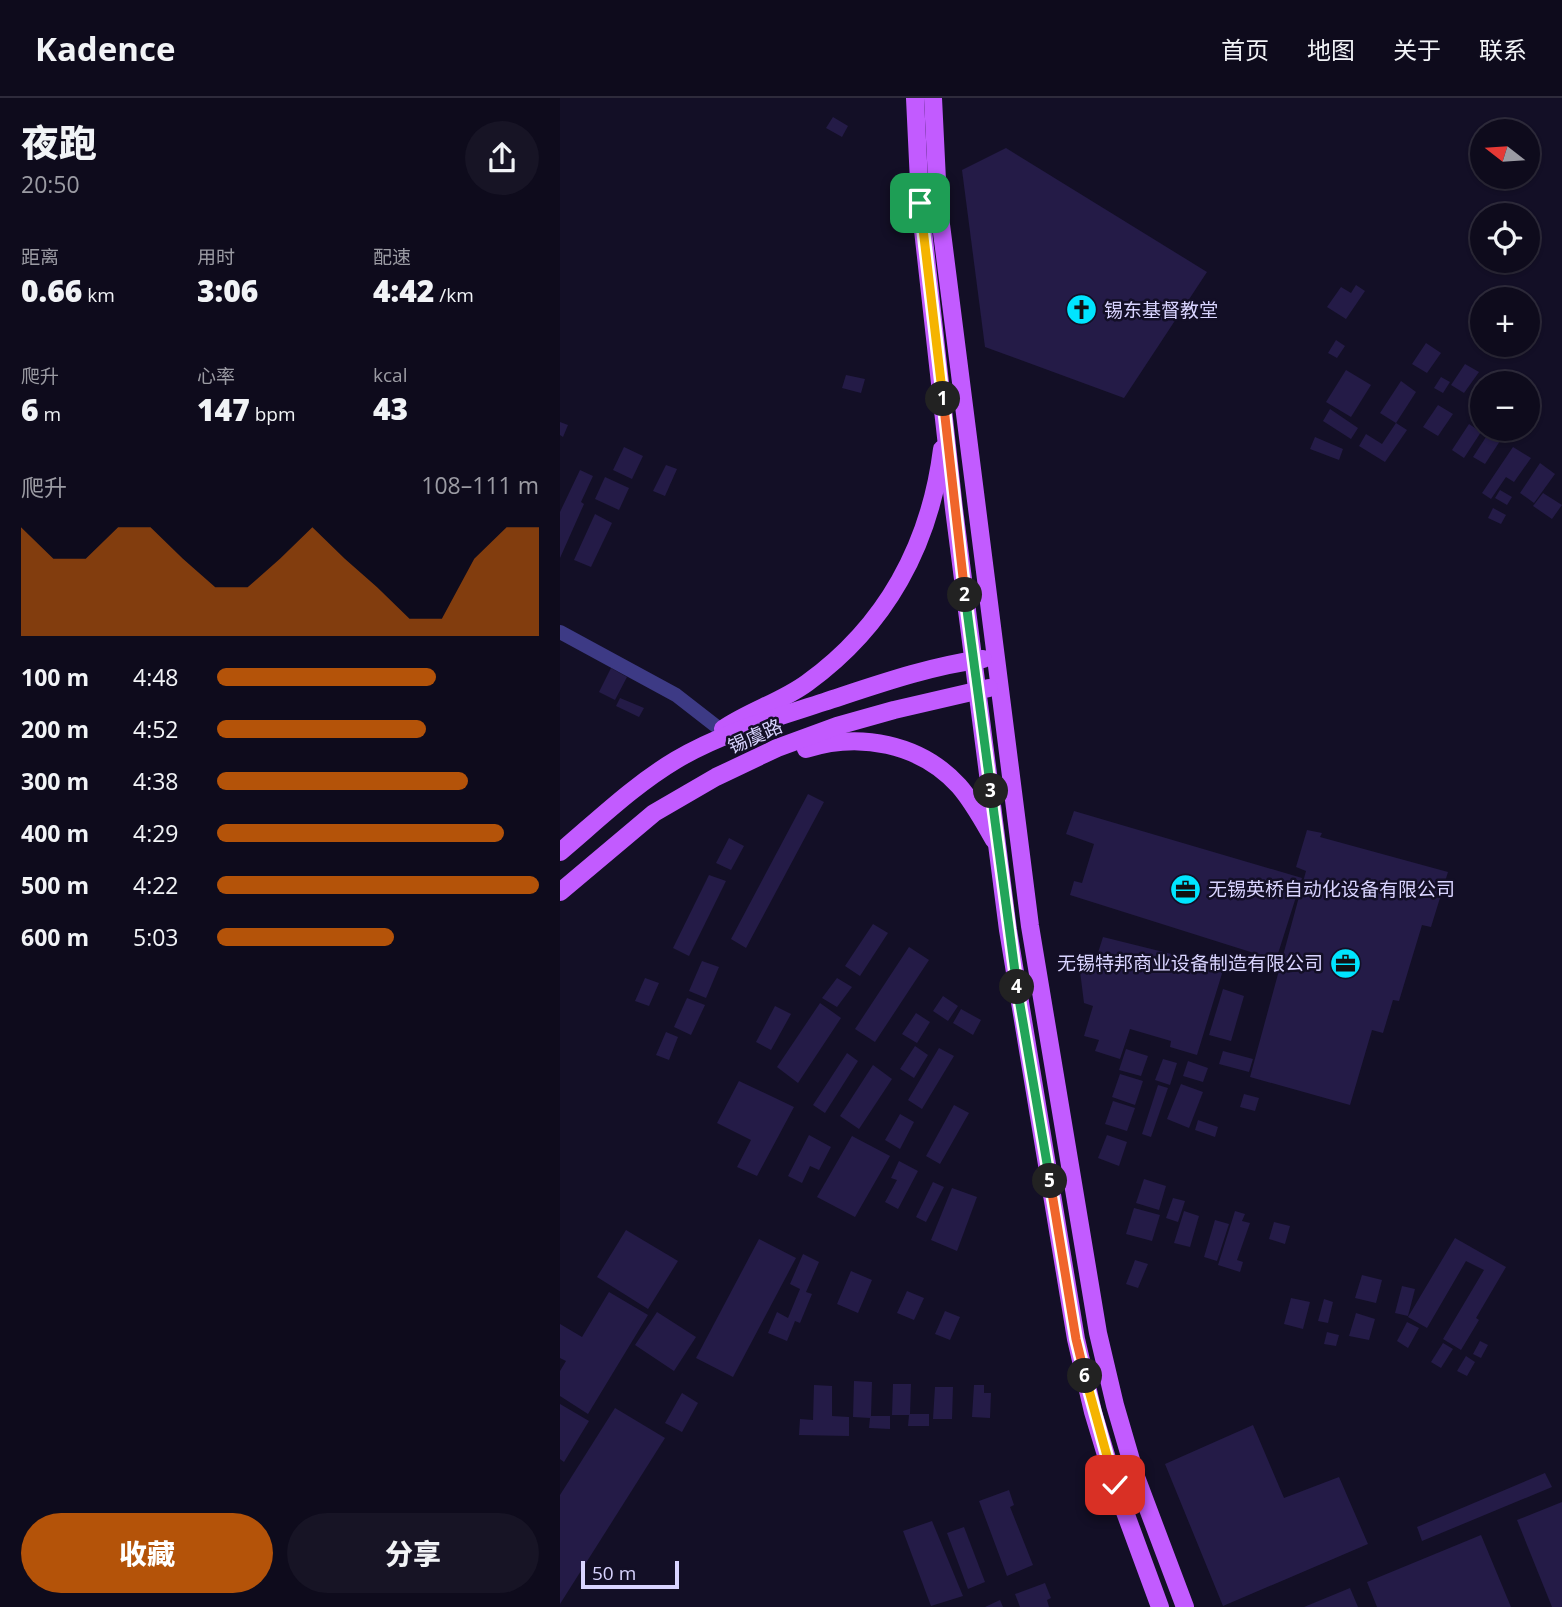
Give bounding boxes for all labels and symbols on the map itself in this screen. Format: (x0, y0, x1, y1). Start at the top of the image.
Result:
north arrow (1470, 119, 1540, 189)
pin (890, 173, 950, 233)
church icon: 锡东基督教堂 (1064, 293, 1098, 327)
place label: 锡东基督教堂 (1104, 297, 1218, 323)
pin: 1 (926, 382, 960, 416)
pin: 2 (948, 578, 982, 612)
street label: 锡虞路 (724, 713, 786, 759)
pin: 3 (974, 774, 1008, 808)
office icon: 无锡英桥自动化设备有限公司 (1168, 872, 1202, 906)
place label: 无锡英桥自动化设备有限公司 (1208, 876, 1455, 902)
office icon: 无锡特邦商业设备制造有限公司 (1329, 946, 1363, 980)
place label: 无锡特邦商业设备制造有限公司 (1057, 950, 1323, 976)
pin: 4 (1000, 970, 1035, 1004)
pin: 5 (1032, 1164, 1068, 1198)
pin: 6 (1068, 1358, 1102, 1394)
pin (1085, 1455, 1145, 1515)
scale bar (581, 1558, 679, 1590)

